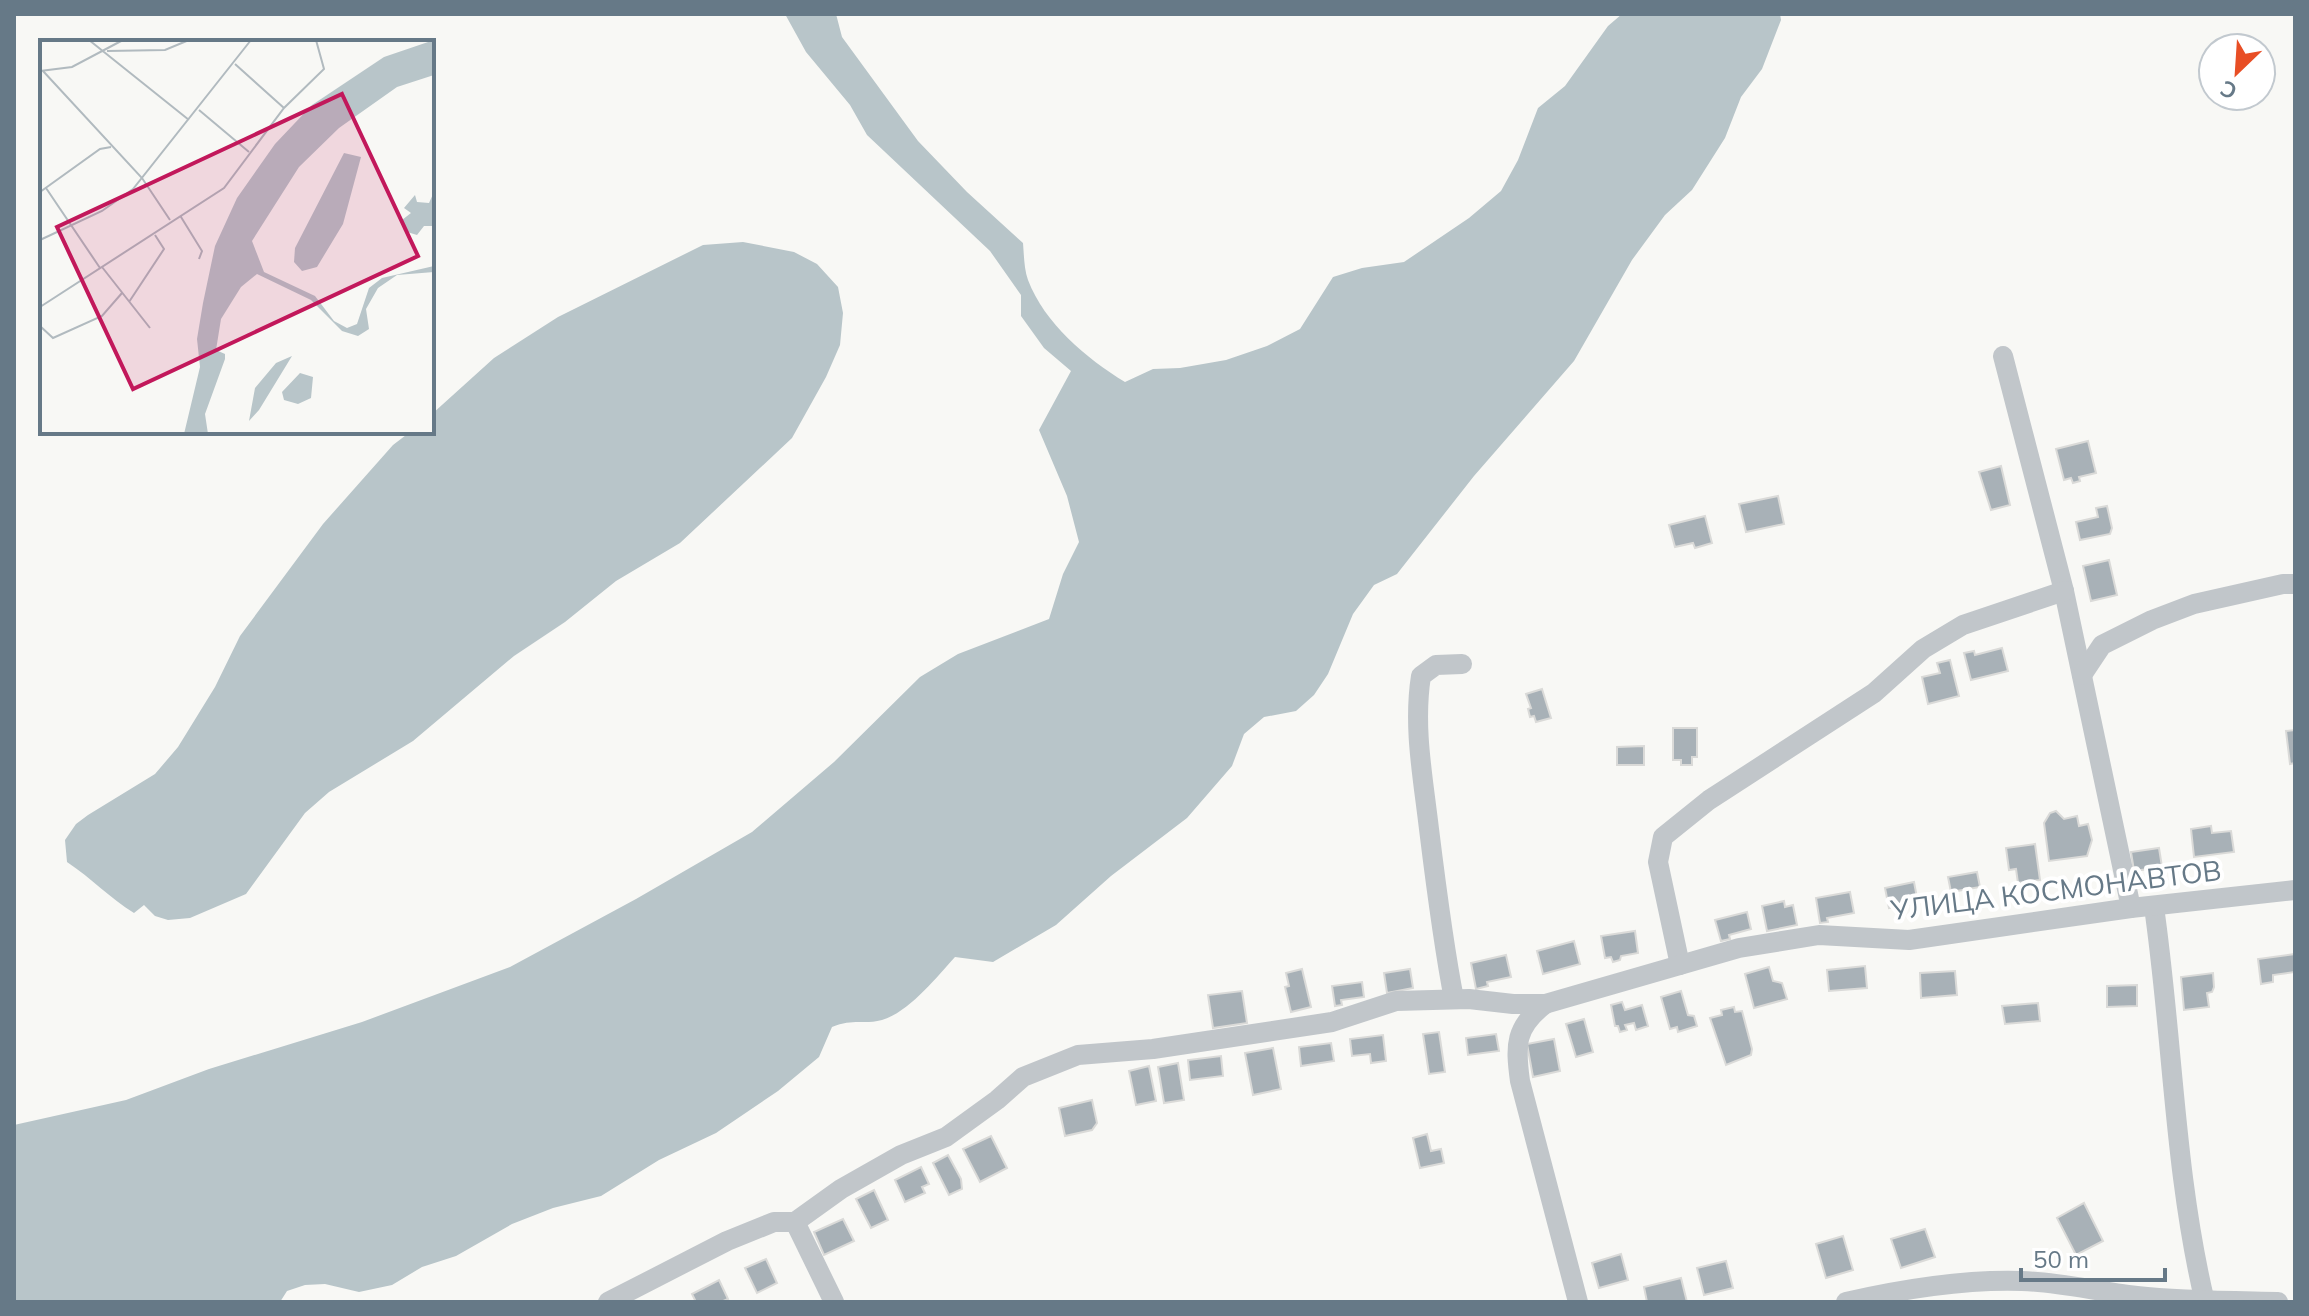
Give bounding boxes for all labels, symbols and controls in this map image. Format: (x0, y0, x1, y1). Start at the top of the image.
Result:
north arrow (2197, 32, 2277, 112)
inset map (40, 40, 434, 434)
text: С (2216, 74, 2241, 106)
street label: УЛИЦА КОСМОНАВТОВ (1888, 852, 2223, 927)
scale bar (2021, 1232, 2165, 1282)
text: 50 m (2033, 1244, 2089, 1274)

